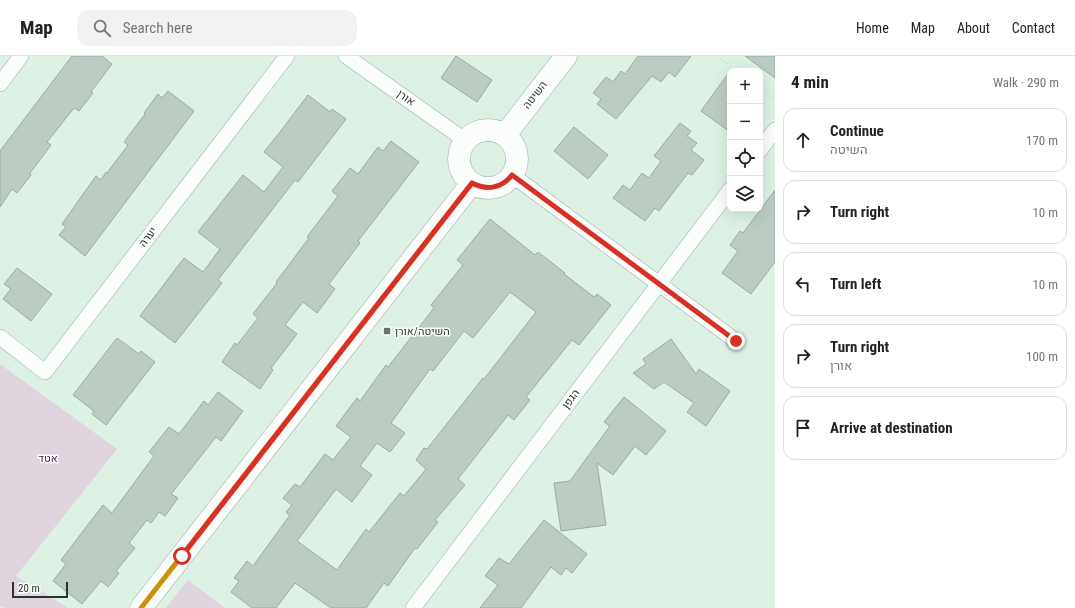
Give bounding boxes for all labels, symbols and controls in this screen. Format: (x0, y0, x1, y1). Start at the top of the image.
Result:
search box (77, 10, 357, 46)
text: Map (20, 16, 53, 39)
icon: search (91, 17, 113, 39)
text: Search here (123, 19, 193, 37)
text: Home (856, 20, 889, 36)
text: Map (911, 20, 935, 36)
text: About (957, 20, 990, 36)
text: Contact (1012, 20, 1055, 36)
map controls (727, 68, 763, 212)
button: + (727, 68, 763, 104)
text: 4 min (791, 72, 829, 92)
text: Walk · 290 m (993, 75, 1059, 90)
street label: השיטה (520, 78, 550, 112)
street label: אורן (395, 87, 417, 109)
button: − (727, 104, 763, 140)
text: Continue (830, 122, 884, 140)
icon: ahead (792, 129, 814, 151)
text: 170 m (1026, 133, 1058, 148)
button: locate (727, 140, 763, 176)
text: השיטה (830, 142, 868, 157)
button: layers (727, 176, 763, 212)
icon: right (792, 201, 814, 223)
text: Turn right (830, 203, 889, 221)
text: 10 m (1032, 205, 1058, 220)
street label: יערה (136, 224, 160, 250)
icon: left (792, 273, 814, 295)
text: Turn left (830, 275, 881, 293)
text: 10 m (1032, 277, 1058, 292)
place label: השיטה/אורן (395, 325, 450, 338)
marker: השיטה/אורן (382, 326, 392, 336)
route end (727, 332, 745, 350)
text: Turn right (830, 338, 889, 356)
icon: right (792, 345, 814, 367)
text: 100 m (1026, 349, 1058, 364)
text: אורן (830, 358, 852, 373)
street label: הגפן (560, 387, 582, 411)
icon: arrive (792, 417, 814, 439)
text: Arrive at destination (830, 419, 953, 437)
park label: אטד (38, 452, 58, 465)
route start (173, 547, 191, 565)
scale bar (12, 580, 68, 599)
text: 20 m (18, 582, 40, 595)

